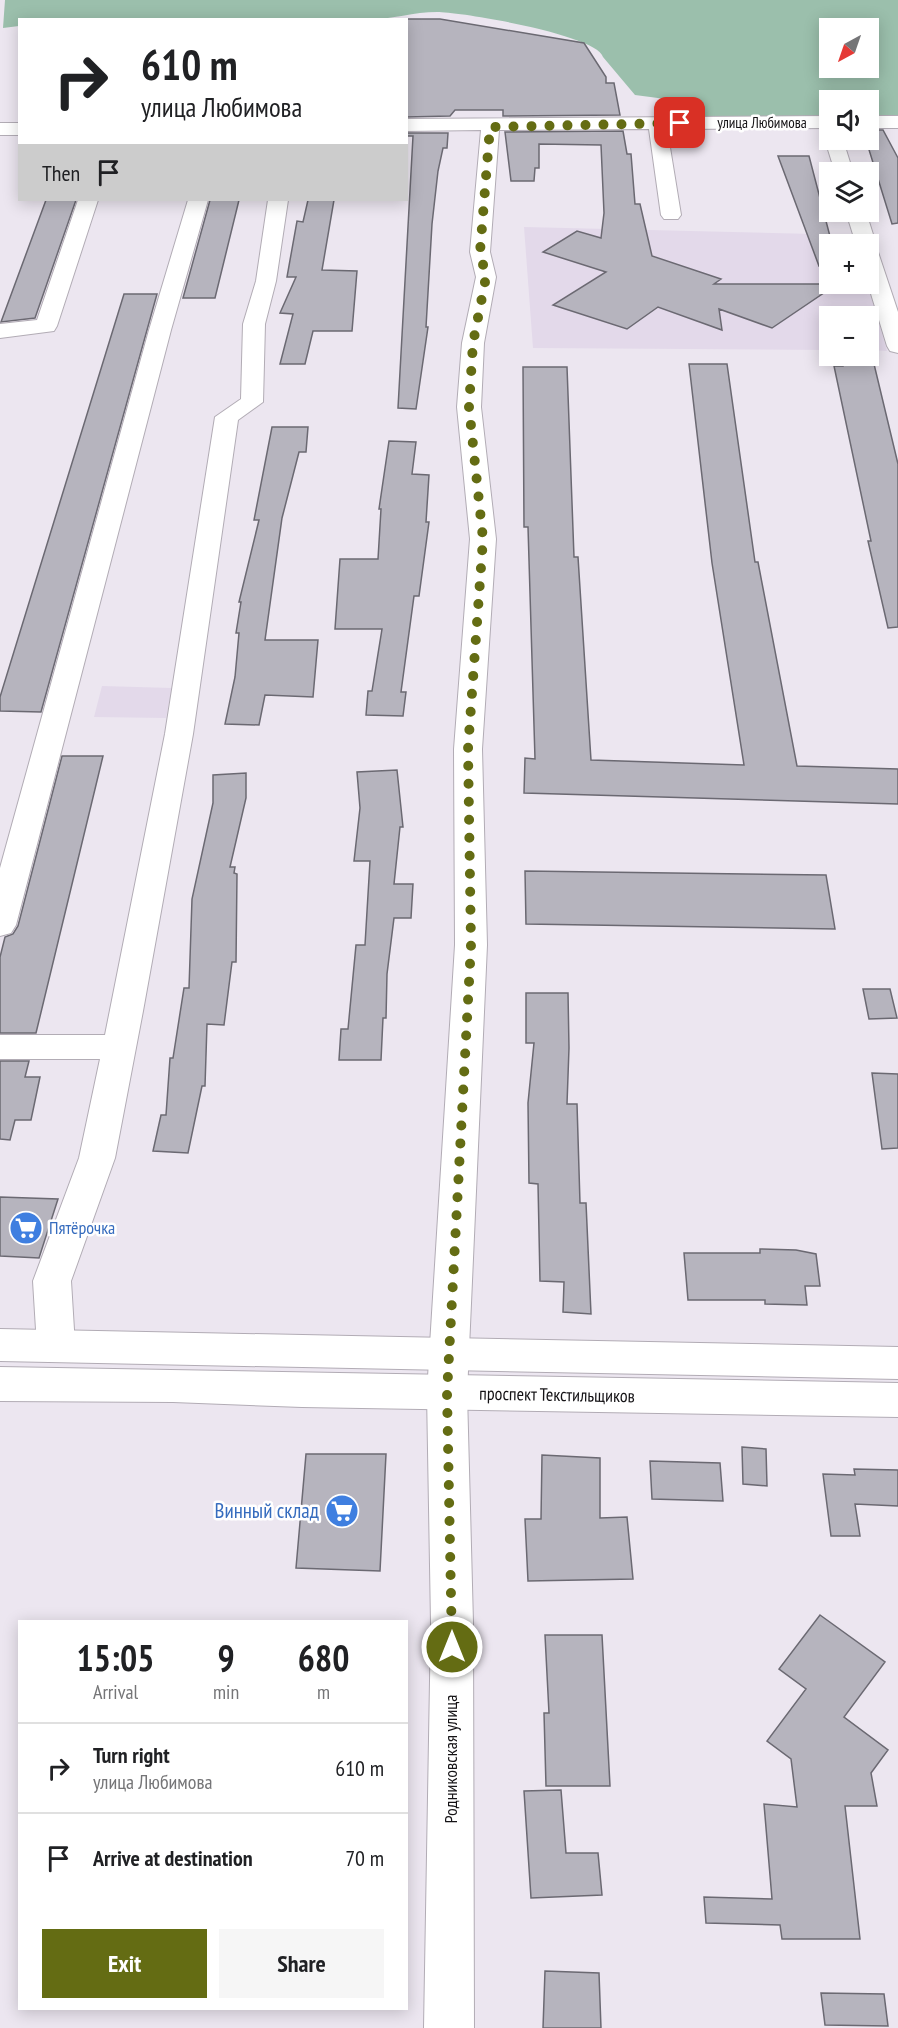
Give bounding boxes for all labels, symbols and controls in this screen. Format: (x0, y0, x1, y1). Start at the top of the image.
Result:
north arrow (819, 18, 879, 78)
map controls (819, 18, 879, 366)
text: 610 m (141, 37, 238, 92)
icon: right (42, 42, 120, 120)
text: улица Любимова (141, 90, 302, 124)
button: sound (819, 90, 879, 150)
pin (654, 97, 705, 148)
icon: arrive (663, 106, 696, 139)
street label: улица Любимова (717, 113, 807, 132)
icon: arrive (92, 156, 125, 189)
text: Then (42, 159, 80, 187)
button: layers (819, 162, 879, 222)
button: + (819, 234, 879, 294)
button: − (819, 306, 879, 366)
supermarket icon: Пятёрочка (8, 1210, 44, 1246)
place label: Пятёрочка (49, 1216, 115, 1239)
street label: проспект Текстильщиков (479, 1382, 635, 1407)
supermarket icon: Винный склад (324, 1493, 360, 1529)
place label: Винный склад (215, 1497, 319, 1524)
position arrow (420, 1615, 484, 1679)
text: 15:05 (77, 1634, 154, 1681)
text: 9 (217, 1634, 235, 1681)
text: 680 (298, 1634, 349, 1681)
text: Arrival (93, 1679, 138, 1705)
text: min (213, 1679, 239, 1705)
text: m (317, 1679, 330, 1705)
street label: Родниковская улица (439, 1694, 462, 1824)
text: Turn right (93, 1741, 170, 1769)
icon: right (42, 1752, 75, 1785)
text: 610 m (335, 1754, 384, 1782)
text: улица Любимова (93, 1769, 212, 1795)
icon: arrive (42, 1842, 75, 1875)
text: Arrive at destination (93, 1844, 253, 1872)
text: 70 m (345, 1844, 384, 1872)
button: Exit (42, 1929, 207, 1998)
button: Share (219, 1929, 384, 1998)

